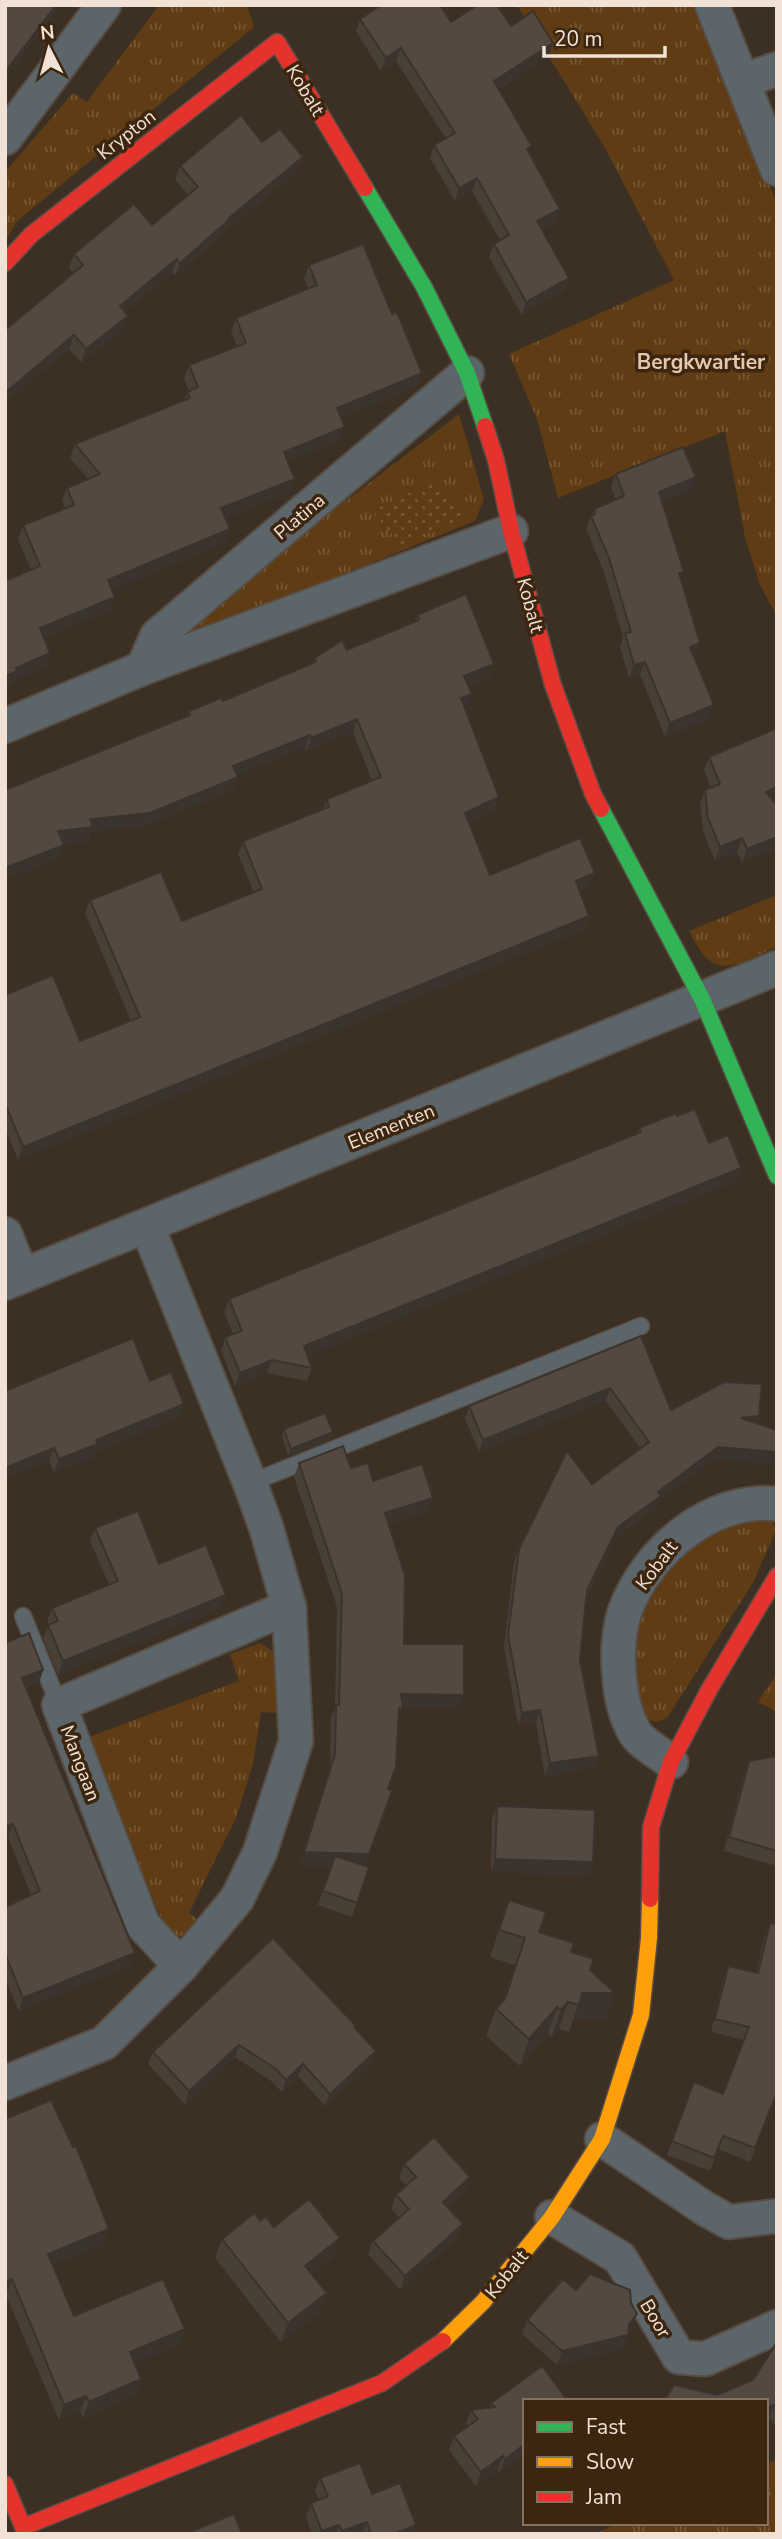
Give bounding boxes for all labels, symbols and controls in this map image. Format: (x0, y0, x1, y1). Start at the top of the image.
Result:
north arrow (14, 14, 84, 84)
scale bar (544, 14, 665, 58)
text: N (39, 19, 56, 47)
text: 20 m (554, 25, 603, 53)
street label: Kobalt (280, 60, 331, 121)
street label: Krypton (92, 104, 161, 166)
district label: Bergkwartier (637, 348, 766, 376)
street label: Platina (268, 488, 331, 546)
street label: Kobalt (510, 575, 550, 636)
street label: Elementen (344, 1098, 439, 1156)
street label: Kobalt (630, 1535, 684, 1596)
street label: Mangaan (54, 1722, 106, 1805)
street label: Kobalt (479, 2245, 535, 2304)
street label: Boor (633, 2294, 677, 2343)
legend (523, 2399, 768, 2525)
text: Fast (586, 2413, 626, 2441)
text: Slow (586, 2448, 635, 2476)
text: Jam (585, 2483, 622, 2511)

